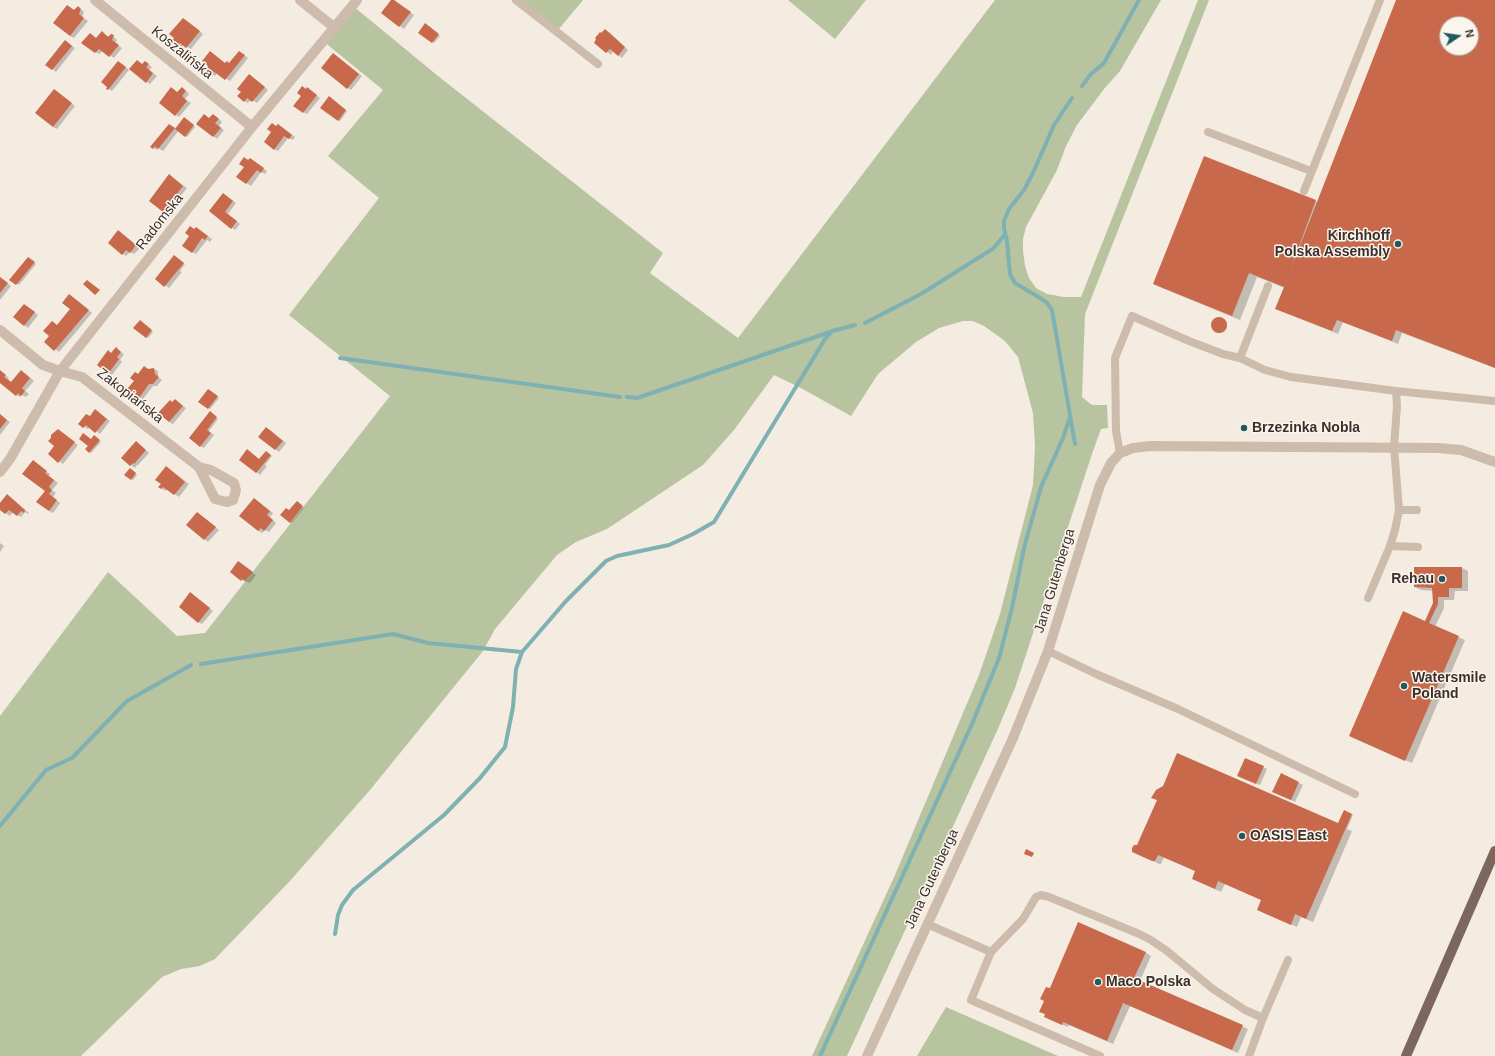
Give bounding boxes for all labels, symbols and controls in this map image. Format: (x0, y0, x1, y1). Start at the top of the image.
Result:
north arrow (1439, 16, 1479, 56)
street label: Koszalińska (148, 23, 216, 83)
text: N (1463, 28, 1476, 39)
street label: Radomska (133, 190, 187, 254)
place label: Kirchhoff Polska Assembly (1275, 228, 1390, 260)
marker: Kirchhoff Polska Assembly (1393, 239, 1403, 249)
street label: Zakopiańska (94, 365, 166, 427)
place label: Brzezinka Nobla (1252, 420, 1360, 436)
marker: Brzezinka Nobla (1239, 423, 1249, 433)
street label: Jana Gutenberga (1031, 527, 1079, 635)
place label: Rehau (1391, 571, 1434, 587)
marker: Rehau (1437, 574, 1447, 584)
place label: Watersmile Poland (1412, 670, 1486, 702)
marker: Watersmile Poland (1399, 681, 1409, 691)
street label: Jana Gutenberga (902, 826, 962, 932)
place label: OASIS East (1250, 828, 1327, 844)
marker: OASIS East (1237, 831, 1247, 841)
place label: Maco Polska (1106, 974, 1191, 990)
marker: Maco Polska (1093, 977, 1103, 987)

